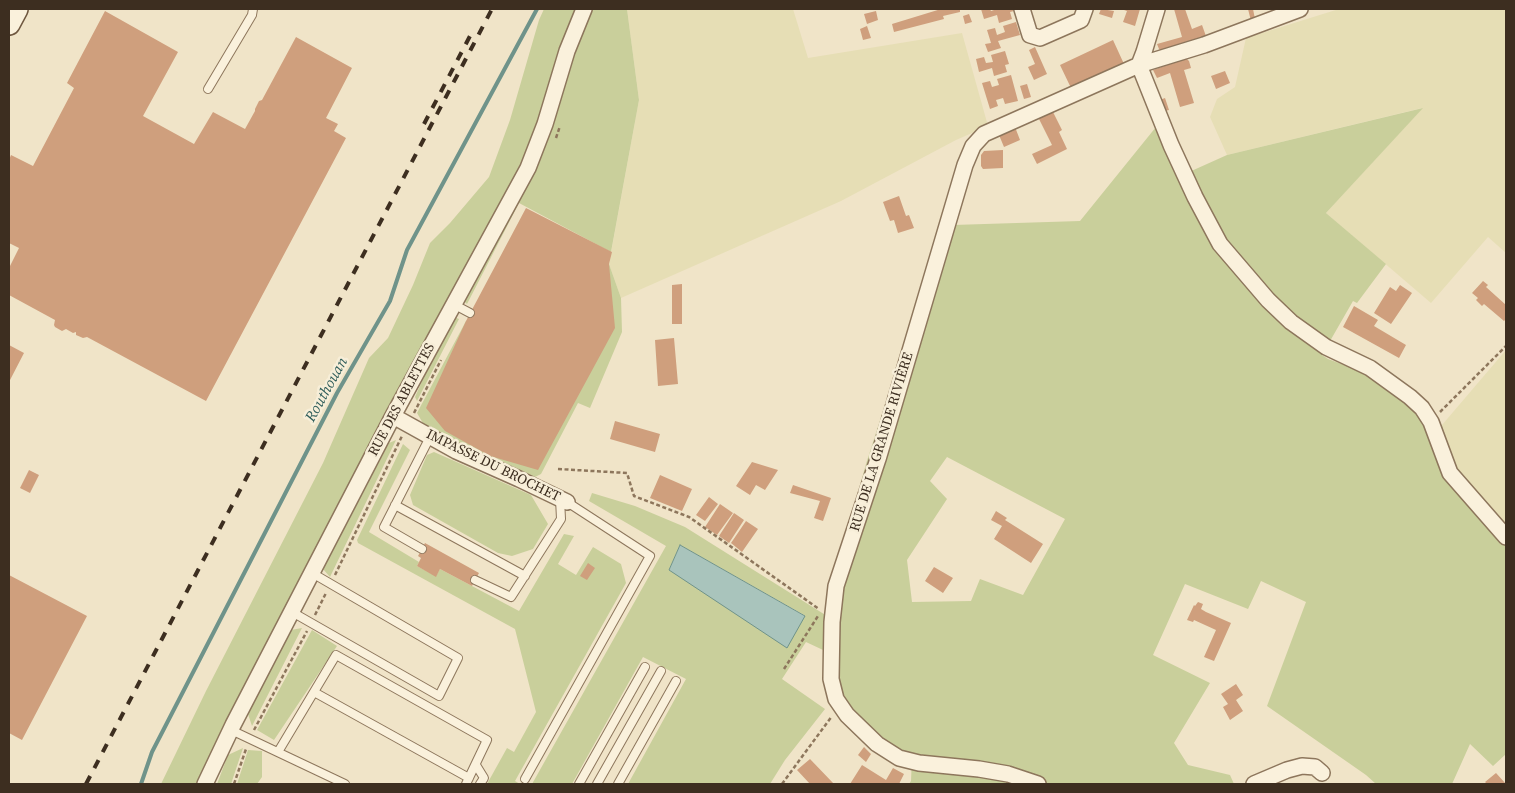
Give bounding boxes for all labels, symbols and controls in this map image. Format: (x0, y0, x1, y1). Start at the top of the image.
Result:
street label: RUE DES ABLETTES (365, 341, 439, 459)
street label: RUE DE LA GRANDE RIVIÈRE (847, 350, 917, 534)
water label: Routhouan (302, 355, 352, 425)
street label: IMPASSE DU BROCHET (423, 426, 563, 506)

